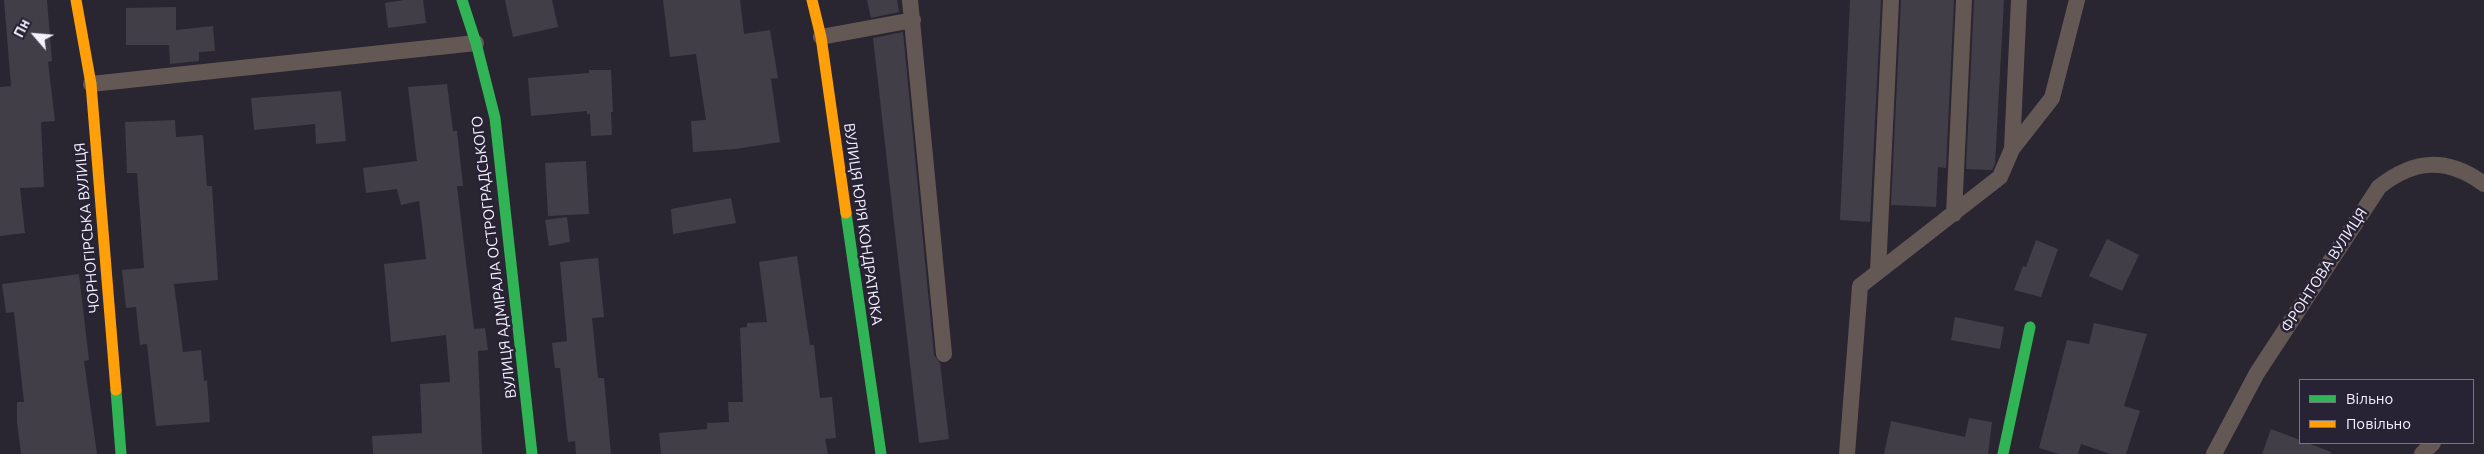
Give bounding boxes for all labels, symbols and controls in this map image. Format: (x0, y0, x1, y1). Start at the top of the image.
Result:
north arrow (10, 10, 60, 60)
text: Пн (10, 16, 33, 40)
street label: ВУЛИЦЯ АДМІРАЛА ОСТРОГРАДСЬКОГО (468, 115, 520, 399)
street label: ВУЛИЦЯ ЮРІЯ КОНДРАТЮКА (840, 122, 886, 326)
street label: ЧОРНОГІРСЬКА ВУЛИЦЯ (71, 142, 103, 314)
street label: ФРОНТОВА ВУЛИЦЯ (2277, 205, 2371, 335)
legend (2299, 379, 2474, 444)
text: Вільно (2346, 390, 2393, 407)
text: Повільно (2346, 415, 2411, 432)

